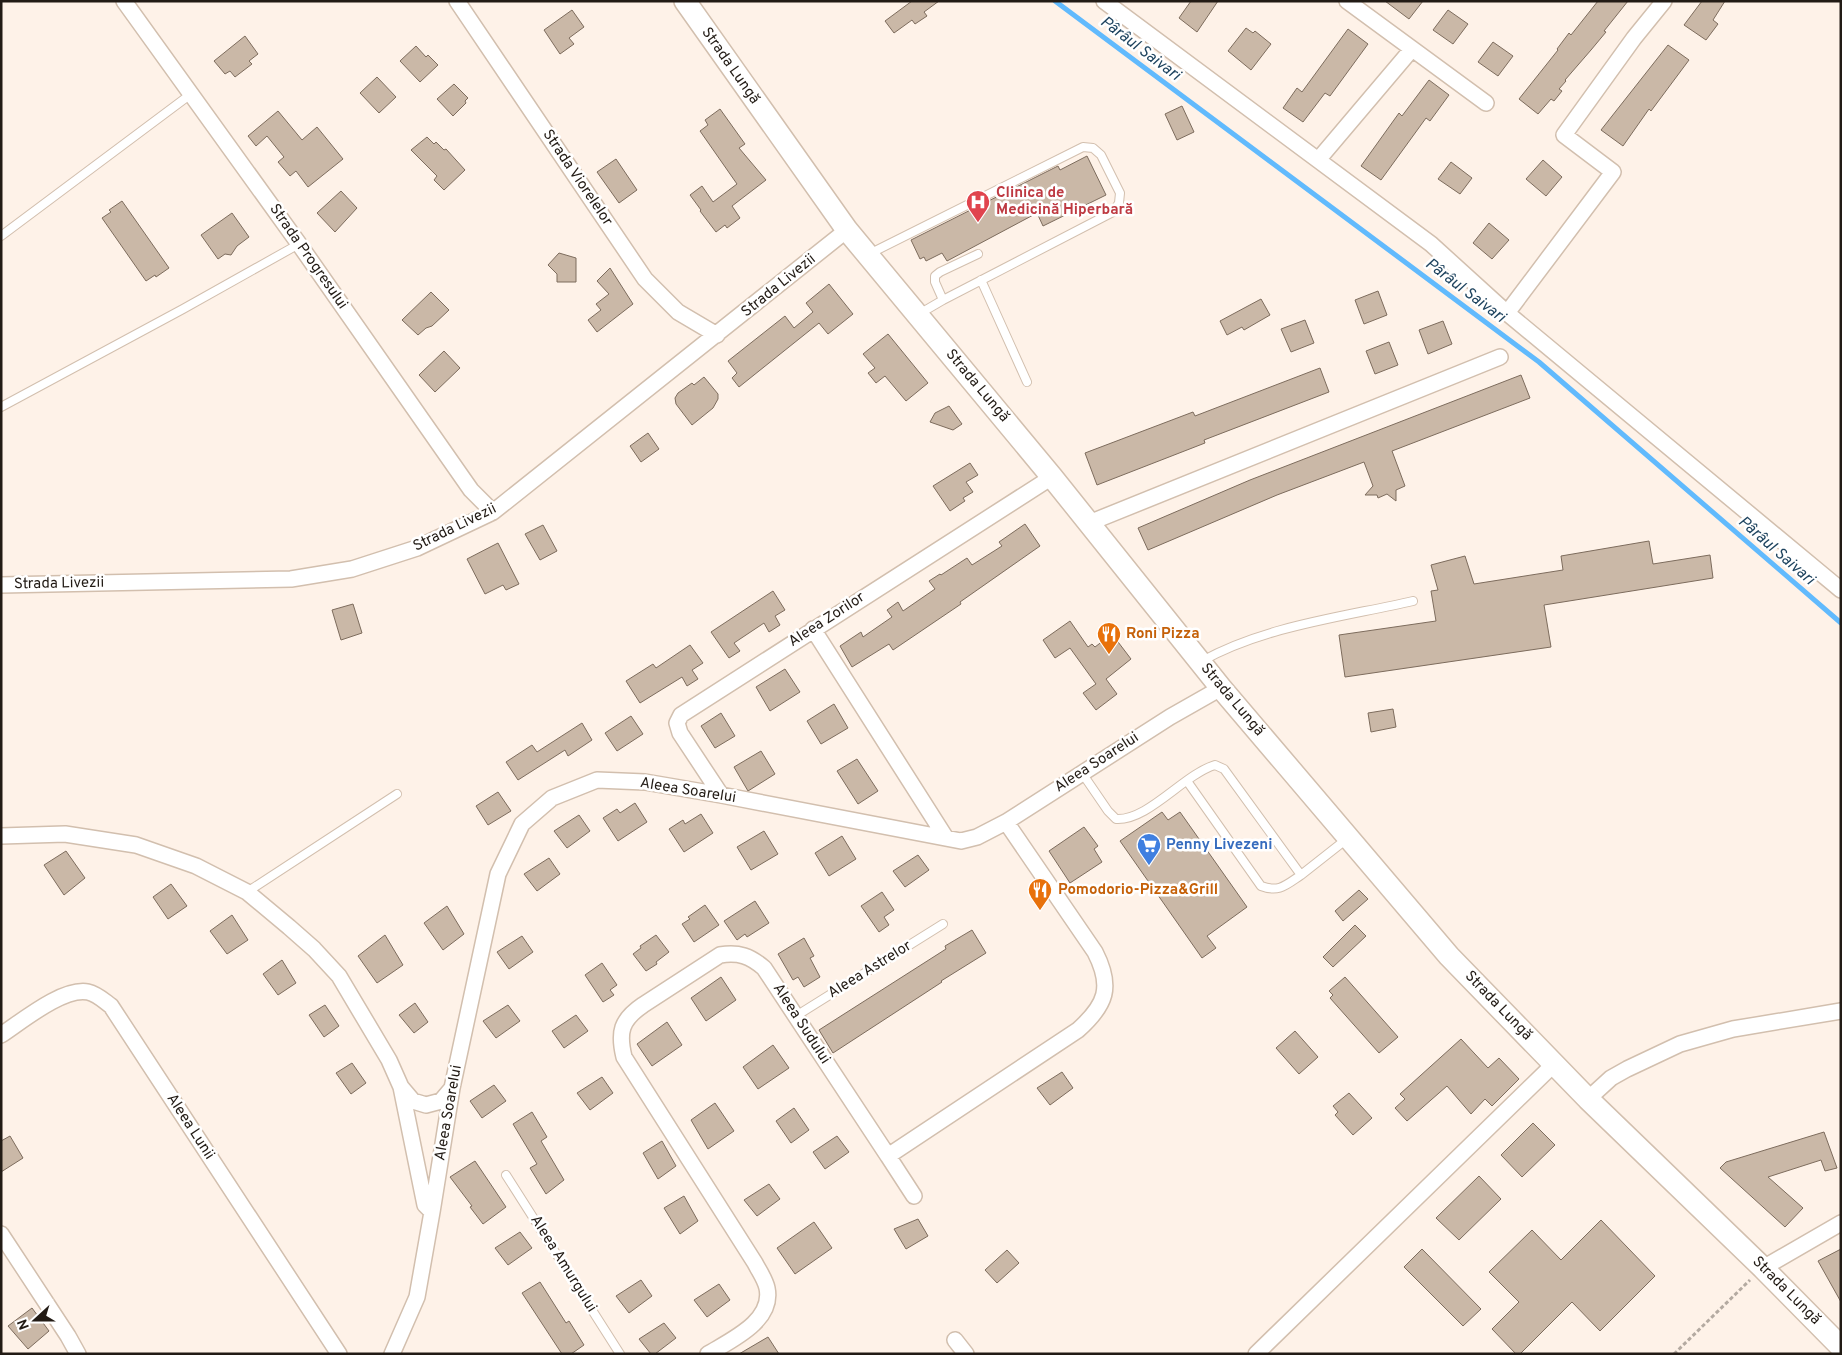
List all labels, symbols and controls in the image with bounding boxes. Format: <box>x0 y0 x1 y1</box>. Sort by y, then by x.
water label: Pârâul Saivari <box>1096 12 1185 86</box>
street label: Strada Lungă <box>697 24 763 108</box>
street label: Strada Viorelelor <box>538 126 616 230</box>
place label: Clinica de Medicină Hiperbară <box>996 184 1133 220</box>
hospital icon: Clinica de Medicină Hiperbară <box>965 189 991 223</box>
street label: Strada Progresului <box>265 201 351 313</box>
street label: Strada Livezii <box>738 250 820 322</box>
water label: Pârâul Saivari <box>1421 254 1510 328</box>
street label: Strada Lungă <box>941 346 1013 426</box>
street label: Strada Livezii <box>410 500 500 556</box>
water label: Pârâul Saivari <box>1734 512 1819 590</box>
street label: Strada Livezii <box>14 574 104 594</box>
street label: Aleea Zorilor <box>785 588 869 652</box>
restaurant icon: Roni Pizza <box>1096 621 1122 655</box>
place label: Roni Pizza <box>1126 625 1200 644</box>
street label: Strada Lungă <box>1196 660 1268 740</box>
street label: Aleea Soarelui <box>1051 729 1143 797</box>
street label: Aleea Soarelui <box>639 774 737 808</box>
supermarket icon: Penny Livezeni <box>1136 832 1162 866</box>
place label: Penny Livezeni <box>1166 836 1272 855</box>
restaurant icon: Pomodorio-Pizza&Grill <box>1027 877 1053 911</box>
place label: Pomodorio-Pizza&Grill <box>1058 881 1218 900</box>
street label: Aleea Astrelor <box>825 937 915 1003</box>
street label: Strada Lungă <box>1460 967 1536 1045</box>
street label: Aleea Sudului <box>768 980 834 1068</box>
street label: Aleea Soarelui <box>431 1064 467 1162</box>
street label: Aleea Lunii <box>162 1090 218 1164</box>
street label: Aleea Amurgului <box>525 1212 601 1316</box>
street label: Strada Lungă <box>1748 1253 1824 1329</box>
north arrow <box>10 1295 60 1345</box>
text: N <box>15 1316 34 1332</box>

